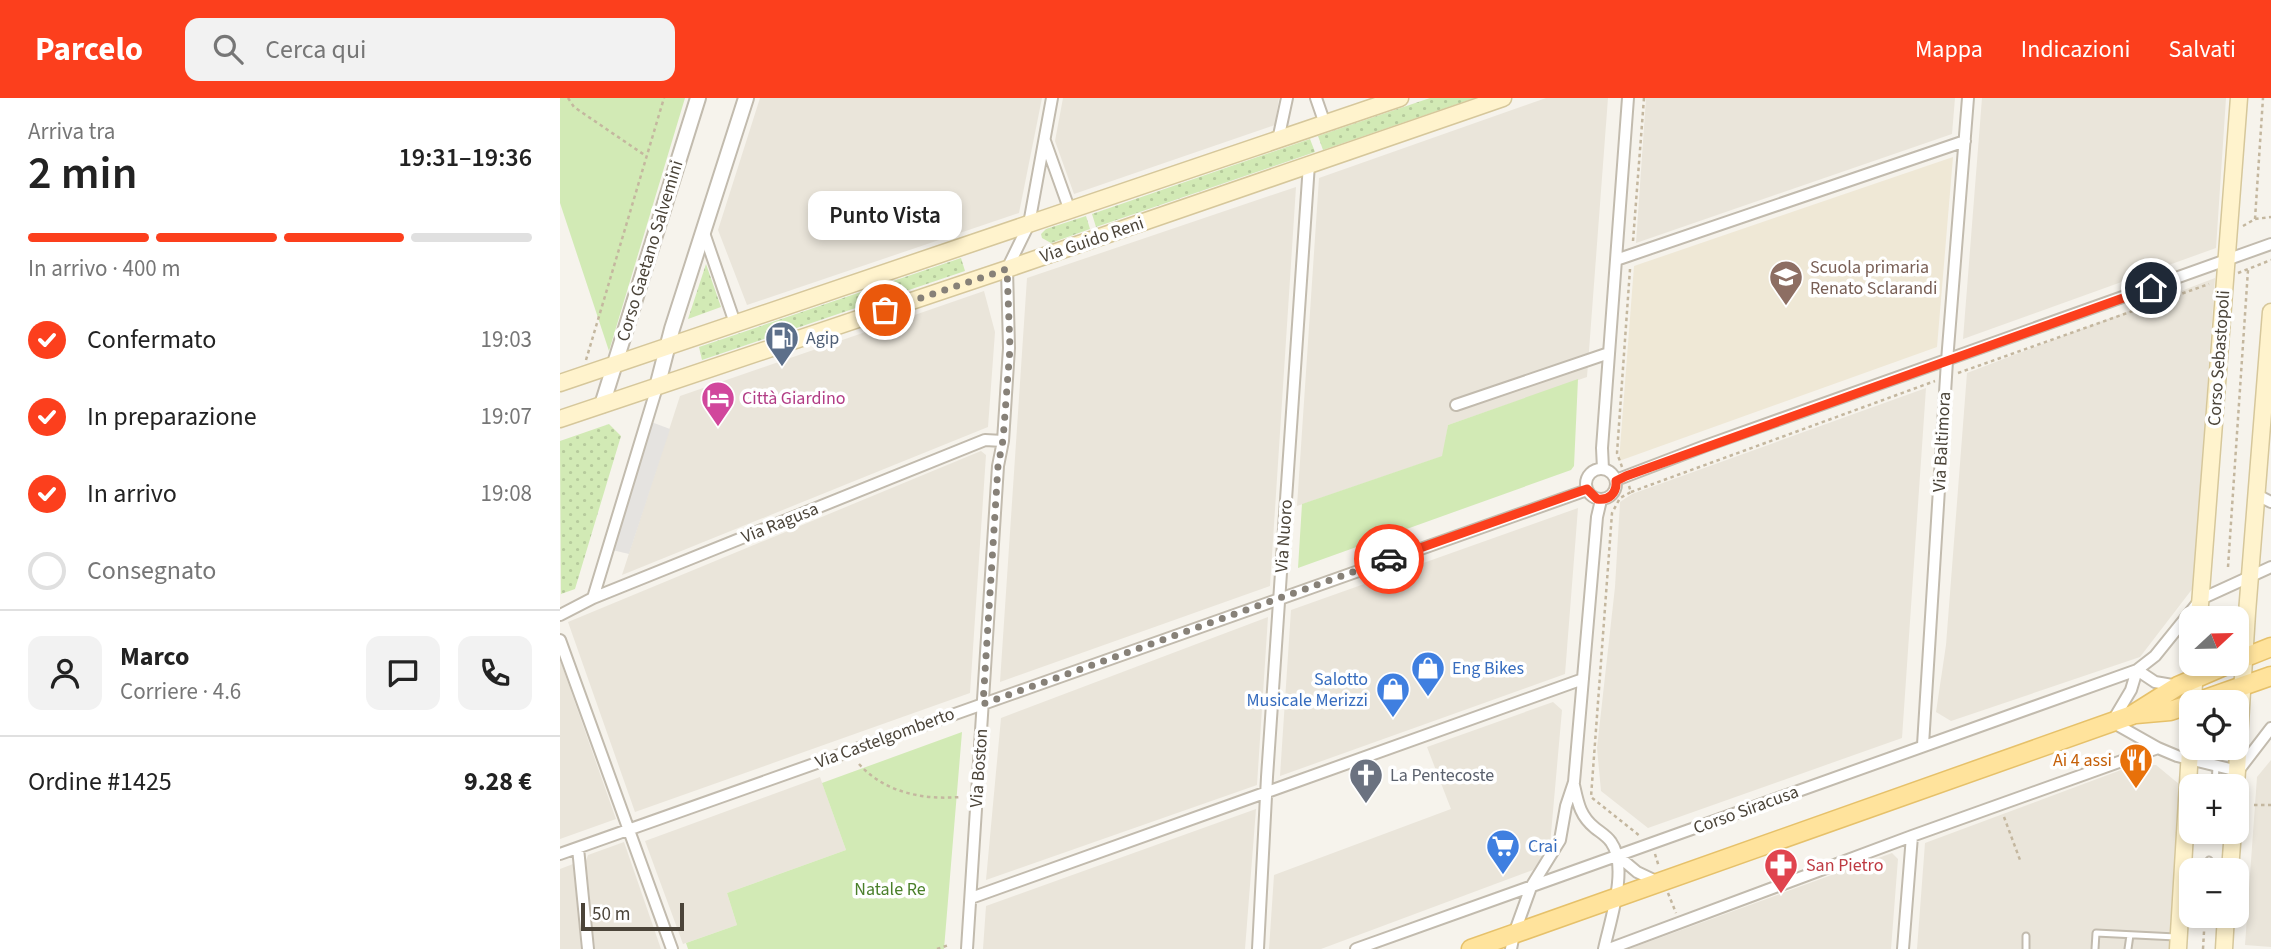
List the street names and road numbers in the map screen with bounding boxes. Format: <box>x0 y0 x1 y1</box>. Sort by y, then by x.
street label: Corso Gaetano Salvemini <box>611 157 689 345</box>
street label: Via Guido Reni <box>1037 211 1147 269</box>
street label: Corso Sebastopoli <box>2202 289 2236 427</box>
street label: Via Baltimora <box>1927 391 1957 493</box>
street label: Via Ragusa <box>738 496 822 550</box>
street label: Via Nuoro <box>1269 499 1299 573</box>
street label: Via Castelgomberto <box>812 701 958 775</box>
street label: Via Boston <box>964 728 994 808</box>
street label: Corso Siracusa <box>1690 779 1802 841</box>

